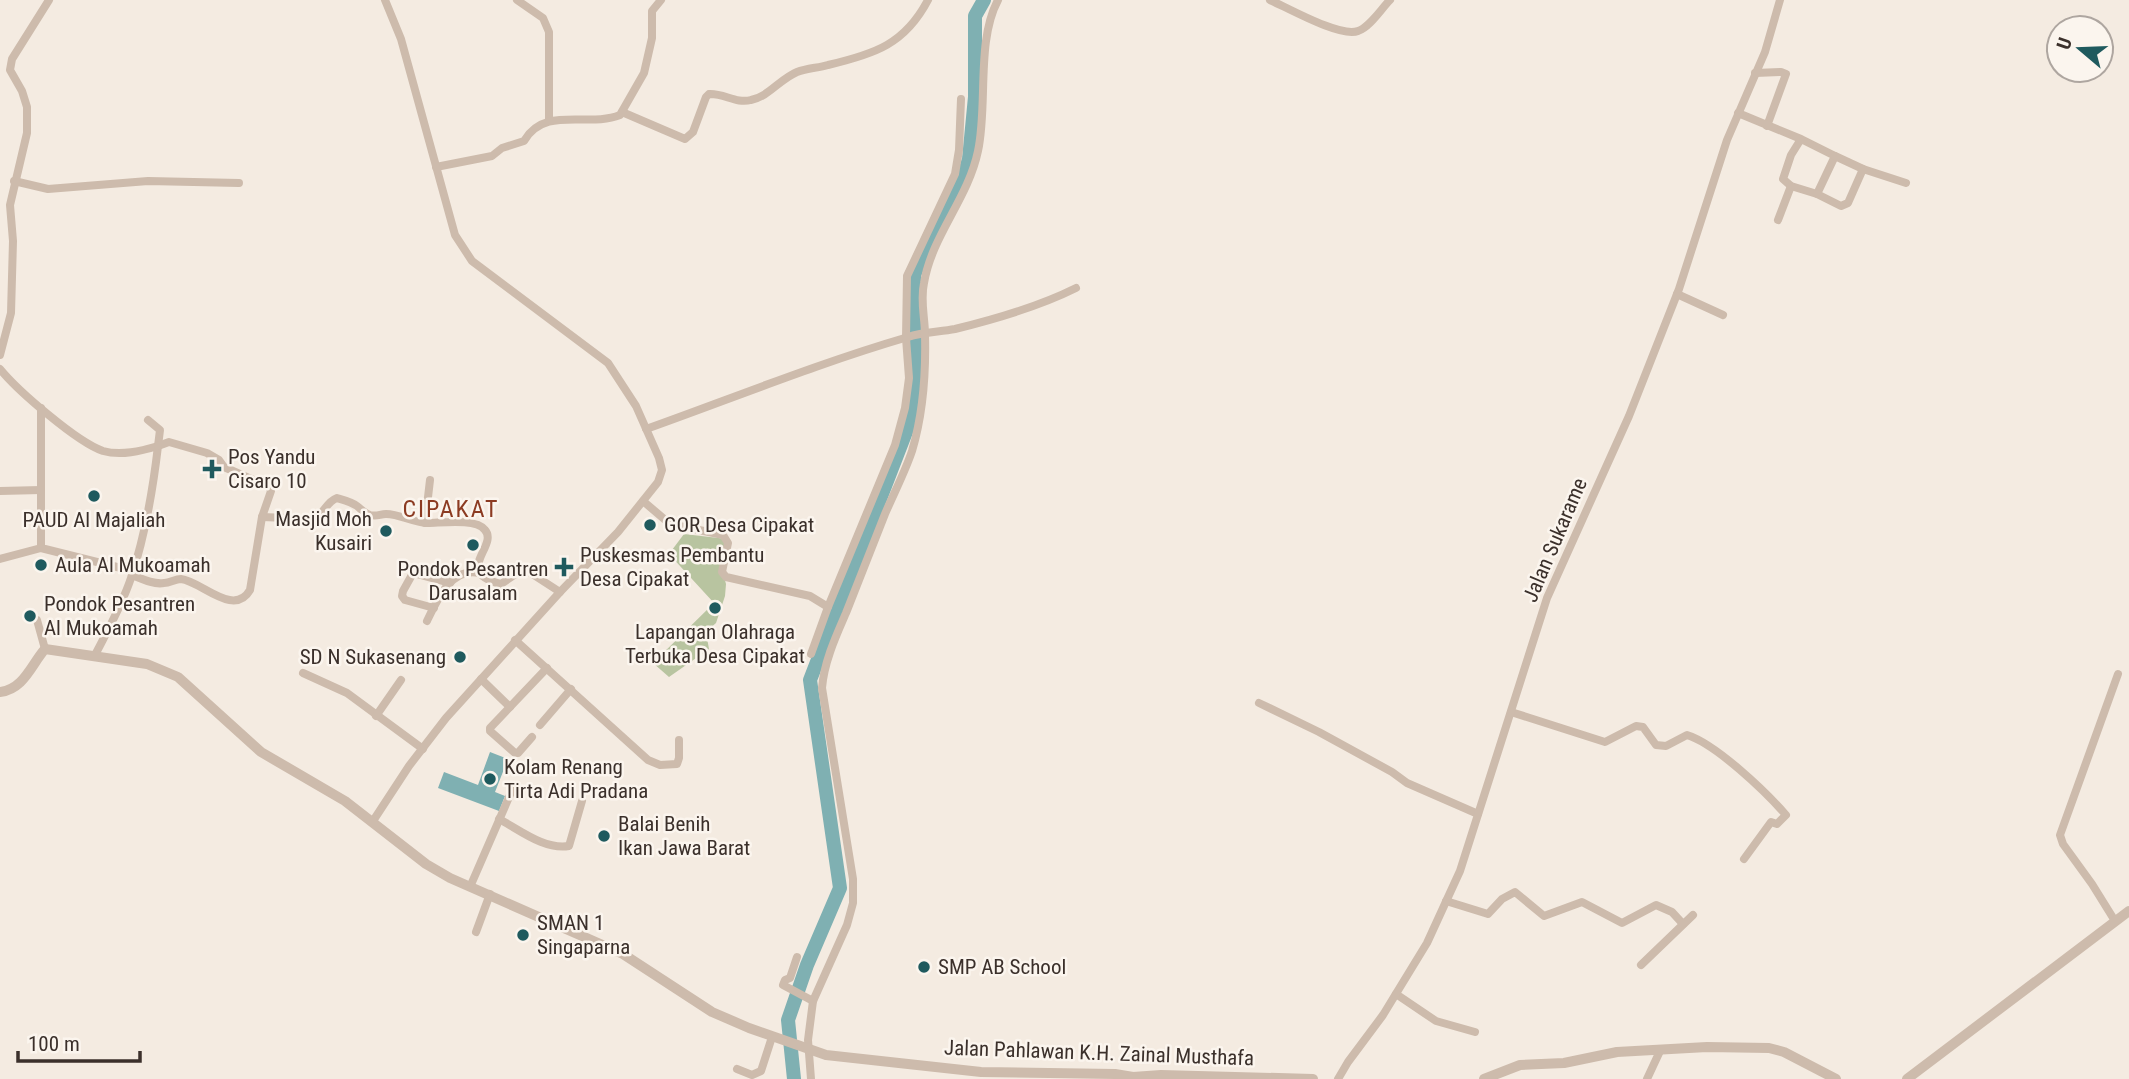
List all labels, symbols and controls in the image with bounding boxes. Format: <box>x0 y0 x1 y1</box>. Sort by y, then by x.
north arrow <box>2045 14 2115 84</box>
text: U <box>2052 35 2077 53</box>
place label: Pos Yandu Cisaro 10 <box>228 445 316 493</box>
marker: Pos Yandu Cisaro 10 <box>202 459 222 479</box>
street label: Jalan Sukarame <box>1518 474 1592 606</box>
marker: PAUD Al Majaliah <box>86 488 102 504</box>
district label: CIPAKAT <box>402 495 500 523</box>
place label: Masjid Moh Kusairi <box>275 507 372 555</box>
place label: PAUD Al Majaliah <box>22 508 166 532</box>
place label: GOR Desa Cipakat <box>664 513 814 537</box>
marker: GOR Desa Cipakat <box>642 517 658 533</box>
marker: Masjid Moh Kusairi <box>378 523 394 539</box>
marker: Pondok Pesantren Darusalam <box>465 537 481 553</box>
place label: Puskesmas Pembantu Desa Cipakat <box>580 543 764 591</box>
place label: Aula Al Mukoamah <box>55 553 211 577</box>
marker: Aula Al Mukoamah <box>33 557 49 573</box>
place label: Pondok Pesantren Darusalam <box>397 557 549 605</box>
marker: Puskesmas Pembantu Desa Cipakat <box>554 557 574 577</box>
place label: Pondok Pesantren Al Mukoamah <box>44 592 195 640</box>
marker: Lapangan Olahraga Terbuka Desa Cipakat <box>707 600 723 616</box>
marker: Pondok Pesantren Al Mukoamah <box>22 608 38 624</box>
place label: Lapangan Olahraga Terbuka Desa Cipakat <box>625 620 805 668</box>
place label: SD N Sukasenang <box>300 645 446 669</box>
marker: SD N Sukasenang <box>452 649 468 665</box>
place label: Kolam Renang Tirta Adi Pradana <box>504 755 648 803</box>
marker: Kolam Renang Tirta Adi Pradana <box>482 771 498 787</box>
place label: Balai Benih Ikan Jawa Barat <box>618 812 750 860</box>
marker: Balai Benih Ikan Jawa Barat <box>596 828 612 844</box>
place label: SMAN 1 Singaparna <box>537 911 630 959</box>
marker: SMAN 1 Singaparna <box>515 927 531 943</box>
place label: SMP AB School <box>938 955 1066 979</box>
marker: SMP AB School <box>916 959 932 975</box>
scale bar <box>18 1020 140 1064</box>
text: 100 m <box>28 1032 80 1056</box>
street label: Jalan Pahlawan K.H. Zainal Musthafa <box>944 1036 1254 1070</box>

